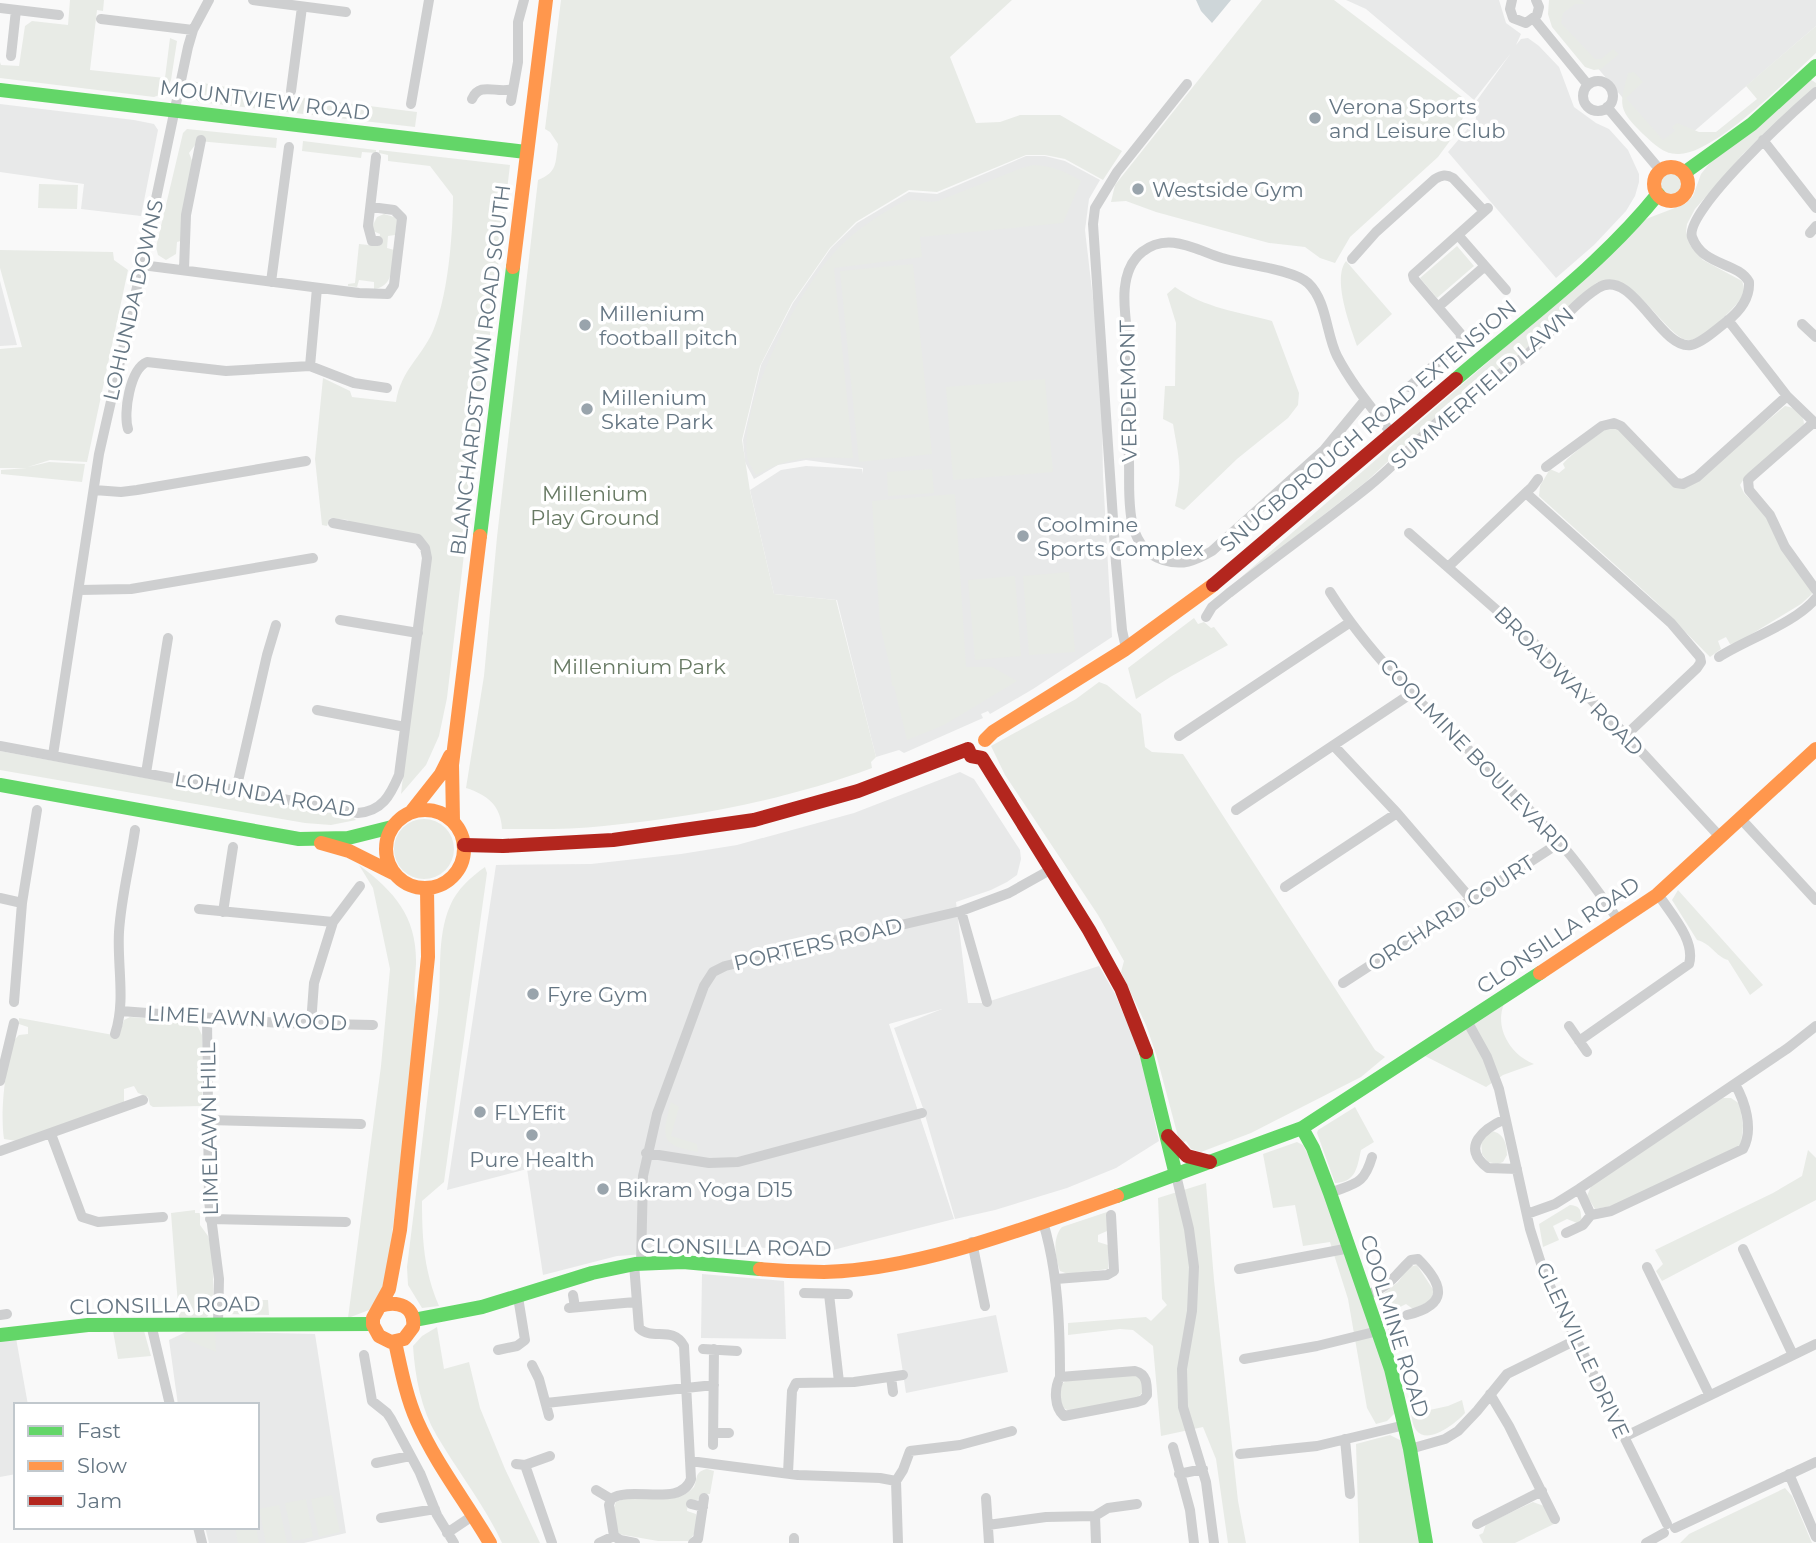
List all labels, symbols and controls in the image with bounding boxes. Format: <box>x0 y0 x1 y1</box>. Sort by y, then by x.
street label: MOUNTVIEW ROAD <box>158 75 372 125</box>
place label: Verona Sports and Leisure Club <box>1329 94 1505 143</box>
marker: Verona Sports and Leisure Club <box>1307 110 1323 126</box>
place label: Westside Gym <box>1152 177 1304 202</box>
marker: Westside Gym <box>1130 181 1146 197</box>
street label: BLANCHARDSTOWN ROAD SOUTH <box>445 183 515 557</box>
street label: LOHUNDA DOWNS <box>98 197 168 403</box>
street label: SNUGBOROUGH ROAD EXTENSION <box>1215 295 1521 557</box>
place label: Millenium football pitch <box>599 301 738 350</box>
street label: SUMMERFIELD LAWN <box>1385 302 1579 474</box>
marker: Millenium football pitch <box>577 317 593 333</box>
street label: VERDEMONT <box>1114 320 1142 462</box>
place label: Millenium Skate Park <box>601 385 713 434</box>
marker: Millenium Skate Park <box>579 401 595 417</box>
park label: Millenium Play Ground <box>530 481 660 530</box>
place label: Coolmine Sports Complex <box>1037 512 1204 561</box>
marker: Coolmine Sports Complex <box>1015 528 1031 544</box>
street label: BROADWAY ROAD <box>1489 601 1649 761</box>
street label: COOLMINE BOULEVARD <box>1375 653 1575 859</box>
park label: Millennium Park <box>552 654 726 679</box>
street label: LOHUNDA ROAD <box>173 766 357 822</box>
street label: ORCHARD COURT <box>1363 850 1539 976</box>
street label: CLONSILLA ROAD <box>1472 871 1644 999</box>
street label: PORTERS ROAD <box>731 912 905 976</box>
place label: Fyre Gym <box>547 982 648 1007</box>
marker: Fyre Gym <box>525 986 541 1002</box>
street label: LIMELAWN WOOD <box>146 1000 348 1036</box>
street label: LIMELAWN HILL <box>195 1042 223 1216</box>
place label: FLYEfit <box>494 1100 566 1125</box>
marker: FLYEfit <box>472 1104 488 1120</box>
marker: Pure Health <box>524 1127 540 1143</box>
place label: Pure Health <box>469 1147 595 1172</box>
place label: Bikram Yoga D15 <box>617 1177 793 1202</box>
marker: Bikram Yoga D15 <box>595 1181 611 1197</box>
street label: COOLMINE ROAD <box>1355 1232 1435 1420</box>
street label: CLONSILLA ROAD <box>640 1233 832 1261</box>
street label: GLENVILLE DRIVE <box>1531 1258 1635 1442</box>
street label: CLONSILLA ROAD <box>69 1291 261 1319</box>
legend <box>14 1403 259 1529</box>
text: Fast <box>77 1418 121 1443</box>
text: Slow <box>77 1453 127 1478</box>
text: Jam <box>76 1488 122 1513</box>

